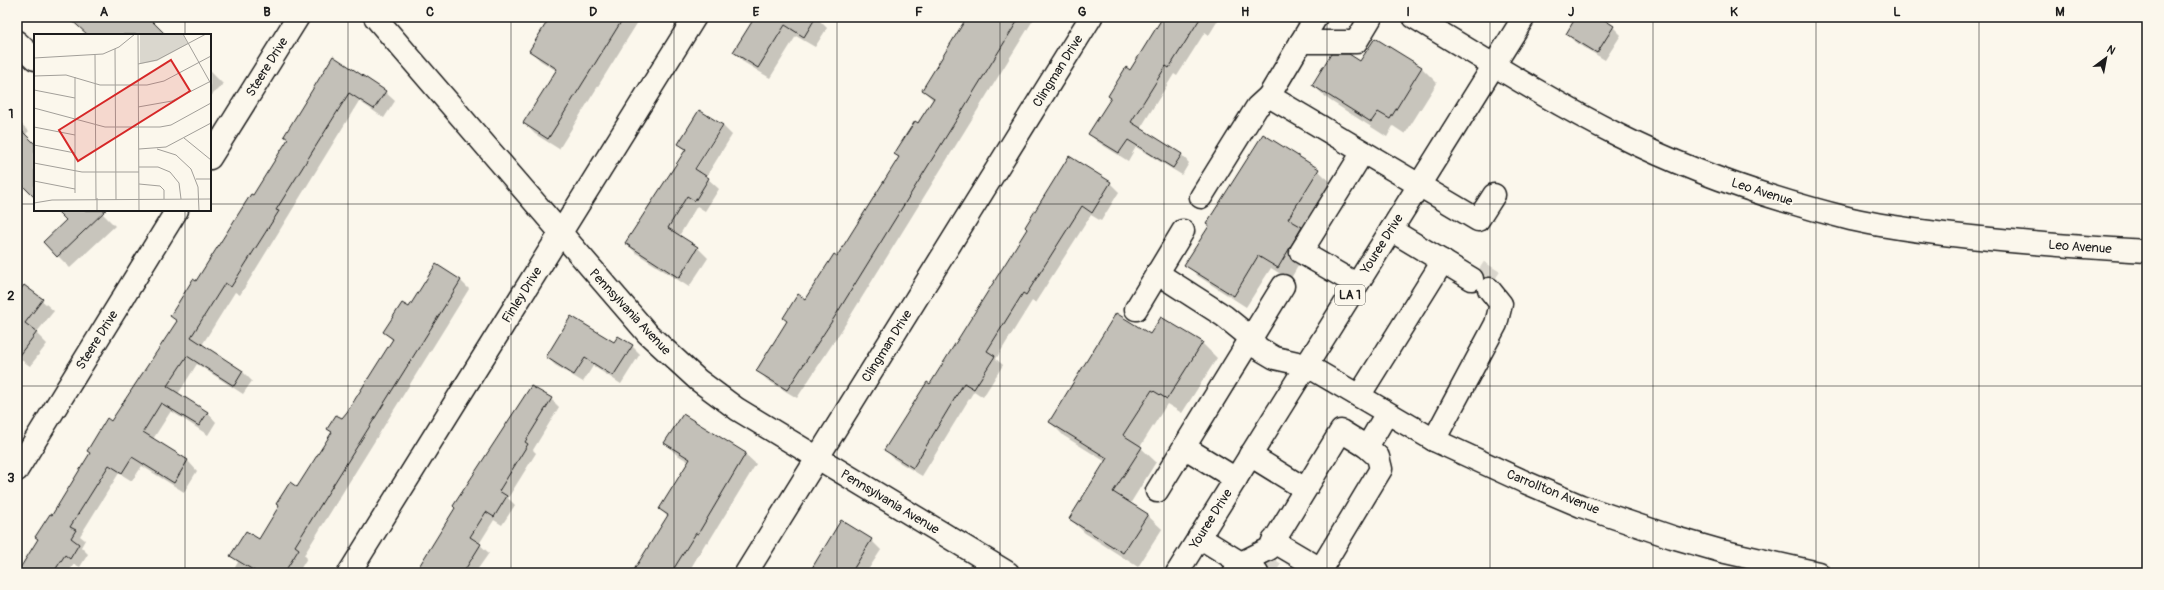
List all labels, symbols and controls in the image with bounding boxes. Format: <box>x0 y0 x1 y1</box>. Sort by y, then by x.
text: A <box>100 4 109 20</box>
text: B <box>263 4 271 20</box>
text: C <box>426 4 434 20</box>
text: D <box>589 4 597 20</box>
text: E <box>753 4 760 20</box>
text: F <box>915 4 923 20</box>
text: G <box>1078 4 1087 20</box>
text: H <box>1241 4 1249 20</box>
text: I <box>1406 4 1410 20</box>
text: J <box>1568 4 1574 20</box>
text: K <box>1730 4 1738 20</box>
text: L <box>1893 4 1901 20</box>
text: M <box>2055 4 2065 20</box>
street label: Clingman Drive <box>1029 31 1087 110</box>
inset map <box>34 34 211 211</box>
street label: Steere Drive <box>242 34 292 100</box>
north arrow <box>2086 38 2126 78</box>
text: N <box>2104 42 2118 58</box>
text: 1 <box>8 106 14 122</box>
street label: Leo Avenue <box>1729 175 1795 210</box>
street label: Youree Drive <box>1357 211 1407 278</box>
street label: Leo Avenue <box>2048 237 2113 257</box>
street label: Finley Drive <box>499 264 546 326</box>
street label: Pennsylvania Avenue <box>586 265 675 359</box>
road number: LA 1 <box>1335 285 1365 305</box>
text: 2 <box>7 288 15 304</box>
street label: Clingman Drive <box>858 306 916 385</box>
street label: Steere Drive <box>72 307 122 373</box>
street label: Pennsylvania Avenue <box>838 466 943 538</box>
street label: Carrollton Avenue <box>1504 466 1602 518</box>
text: 3 <box>7 470 15 486</box>
street label: Youree Drive <box>1186 486 1236 553</box>

